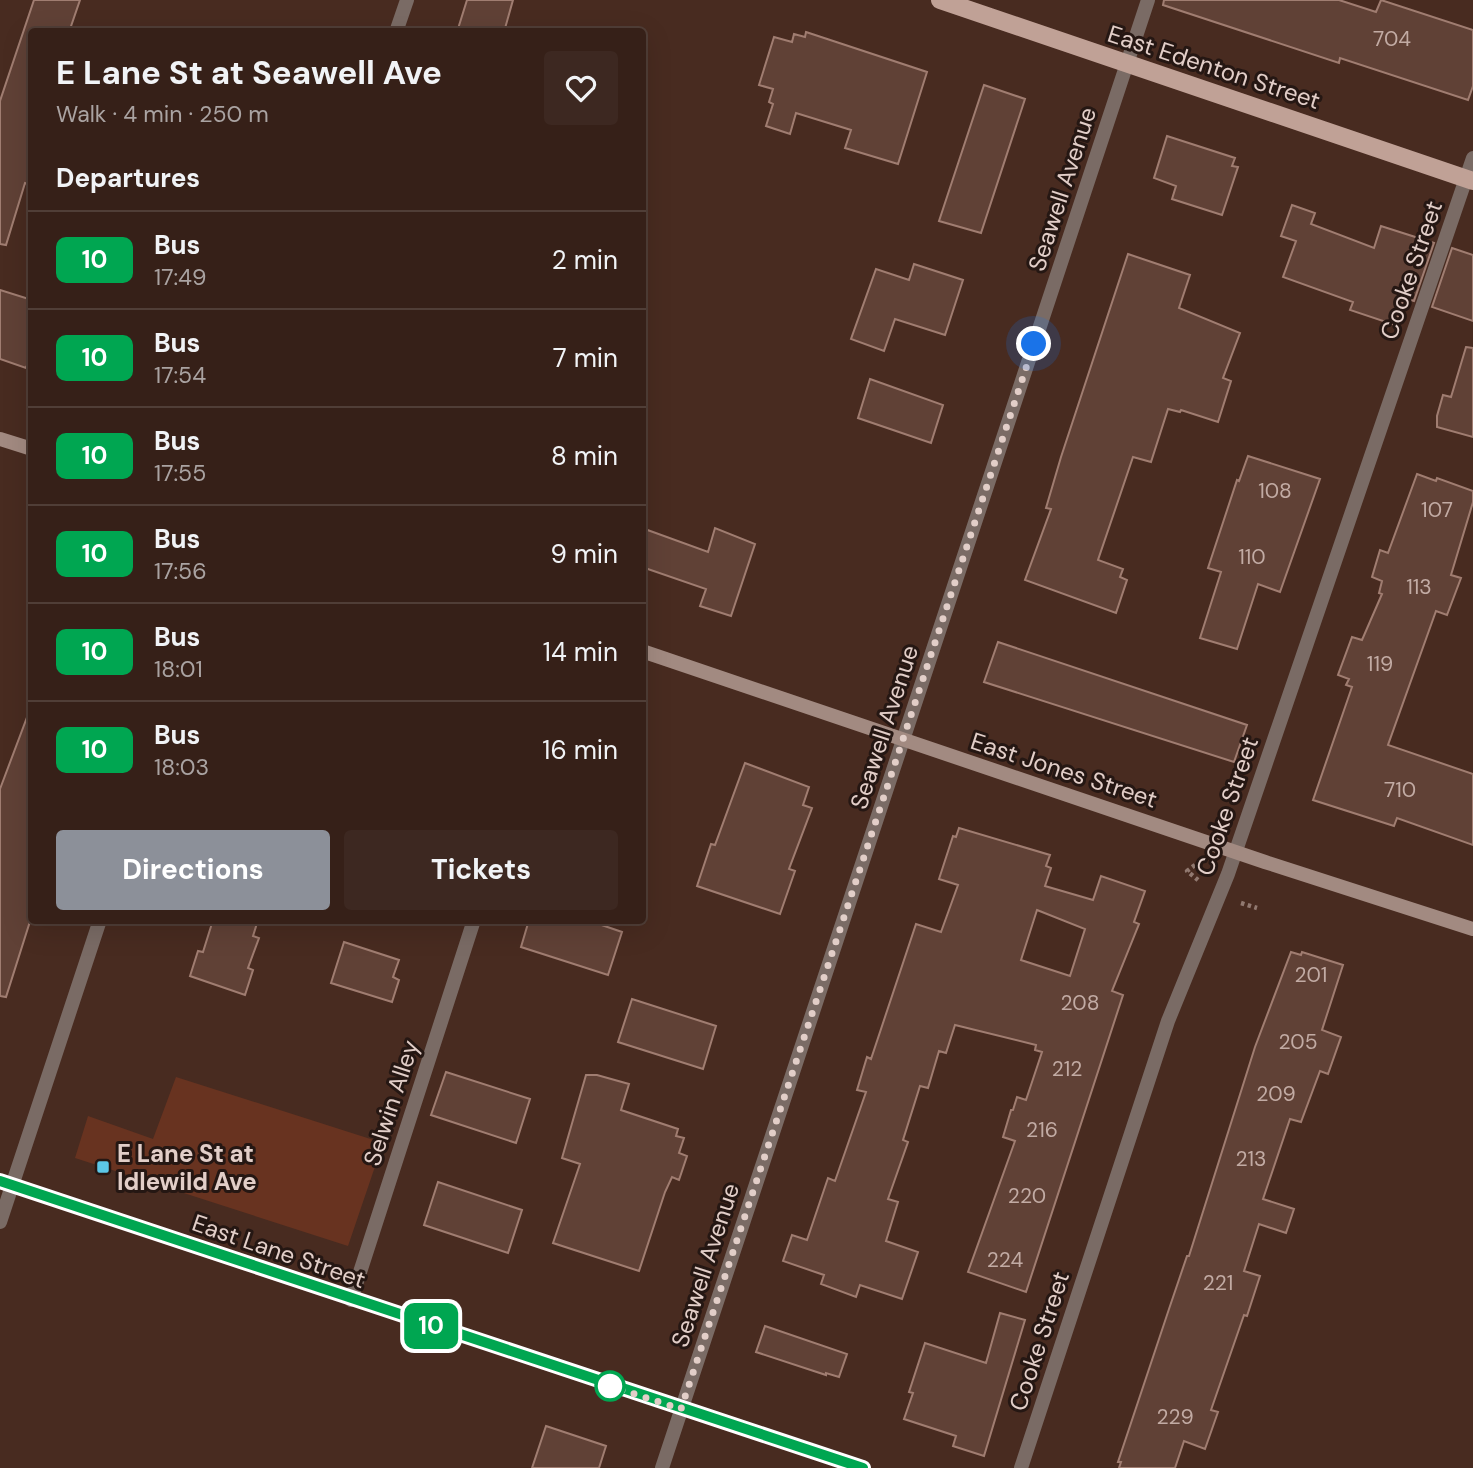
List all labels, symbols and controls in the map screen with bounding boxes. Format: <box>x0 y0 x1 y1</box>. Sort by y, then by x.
street label: East Edenton Street <box>1104 18 1324 116</box>
house number: 704 <box>1373 25 1411 53</box>
text: E Lane St at Seawell Ave <box>56 51 442 94</box>
button: heart <box>544 51 618 125</box>
text: Walk · 4 min · 250 m <box>56 99 269 129</box>
street label: Seawell Avenue <box>1021 103 1103 275</box>
text: Departures <box>56 161 200 195</box>
street label: Cooke Street <box>1373 196 1449 344</box>
text: Bus <box>154 228 200 262</box>
text: 2 min <box>552 243 618 277</box>
text: 10 <box>82 244 107 275</box>
text: 17:49 <box>154 262 207 292</box>
text: Bus <box>154 326 200 360</box>
your location <box>1016 326 1051 361</box>
text: 7 min <box>553 341 618 375</box>
text: 10 <box>82 342 107 373</box>
text: 17:54 <box>154 360 206 390</box>
text: Bus <box>154 424 200 458</box>
text: 8 min <box>551 439 618 473</box>
text: 10 <box>82 440 107 471</box>
text: 17:55 <box>154 458 206 488</box>
house number: 108 <box>1258 477 1292 505</box>
house number: 107 <box>1421 496 1453 524</box>
text: Bus <box>154 522 200 556</box>
text: 9 min <box>550 537 618 571</box>
text: 10 <box>82 538 107 569</box>
house number: 110 <box>1238 543 1266 571</box>
text: 17:56 <box>154 556 207 586</box>
house number: 113 <box>1406 573 1432 601</box>
text: Bus <box>154 620 200 654</box>
text: 14 min <box>543 635 618 669</box>
text: 10 <box>82 636 107 667</box>
street label: Seawell Avenue <box>843 641 925 813</box>
house number: 119 <box>1367 650 1393 678</box>
text: 18:01 <box>154 654 203 684</box>
text: Bus <box>154 718 200 752</box>
street label: East Jones Street <box>967 725 1161 815</box>
street label: Cooke Street <box>1189 732 1265 880</box>
text: 16 min <box>542 733 618 767</box>
text: 10 <box>82 734 107 765</box>
text: 18:03 <box>154 752 209 782</box>
house number: 710 <box>1384 776 1416 804</box>
button: Directions <box>56 830 330 910</box>
button: Tickets <box>344 830 618 910</box>
house number: 201 <box>1295 961 1327 989</box>
house number: 208 <box>1060 989 1100 1017</box>
house number: 205 <box>1278 1028 1318 1056</box>
street label: Selwin Alley <box>356 1036 426 1170</box>
house number: 212 <box>1052 1055 1082 1083</box>
house number: 209 <box>1256 1080 1296 1108</box>
house number: 216 <box>1026 1116 1058 1144</box>
place label: E Lane St at Idlewild Ave <box>117 1138 257 1197</box>
house number: 213 <box>1235 1145 1267 1173</box>
marker: E Lane St at Idlewild Ave <box>95 1159 111 1175</box>
street label: Seawell Avenue <box>664 1179 746 1351</box>
house number: 220 <box>1008 1182 1046 1210</box>
street label: East Lane Street <box>188 1207 370 1295</box>
house number: 224 <box>987 1246 1024 1274</box>
street label: Cooke Street <box>1002 1267 1076 1415</box>
house number: 221 <box>1203 1269 1233 1297</box>
line badge: 10 <box>400 1303 462 1349</box>
text: 10 <box>418 1310 444 1341</box>
unlabelled marker <box>595 1371 625 1401</box>
house number: 229 <box>1156 1403 1194 1431</box>

